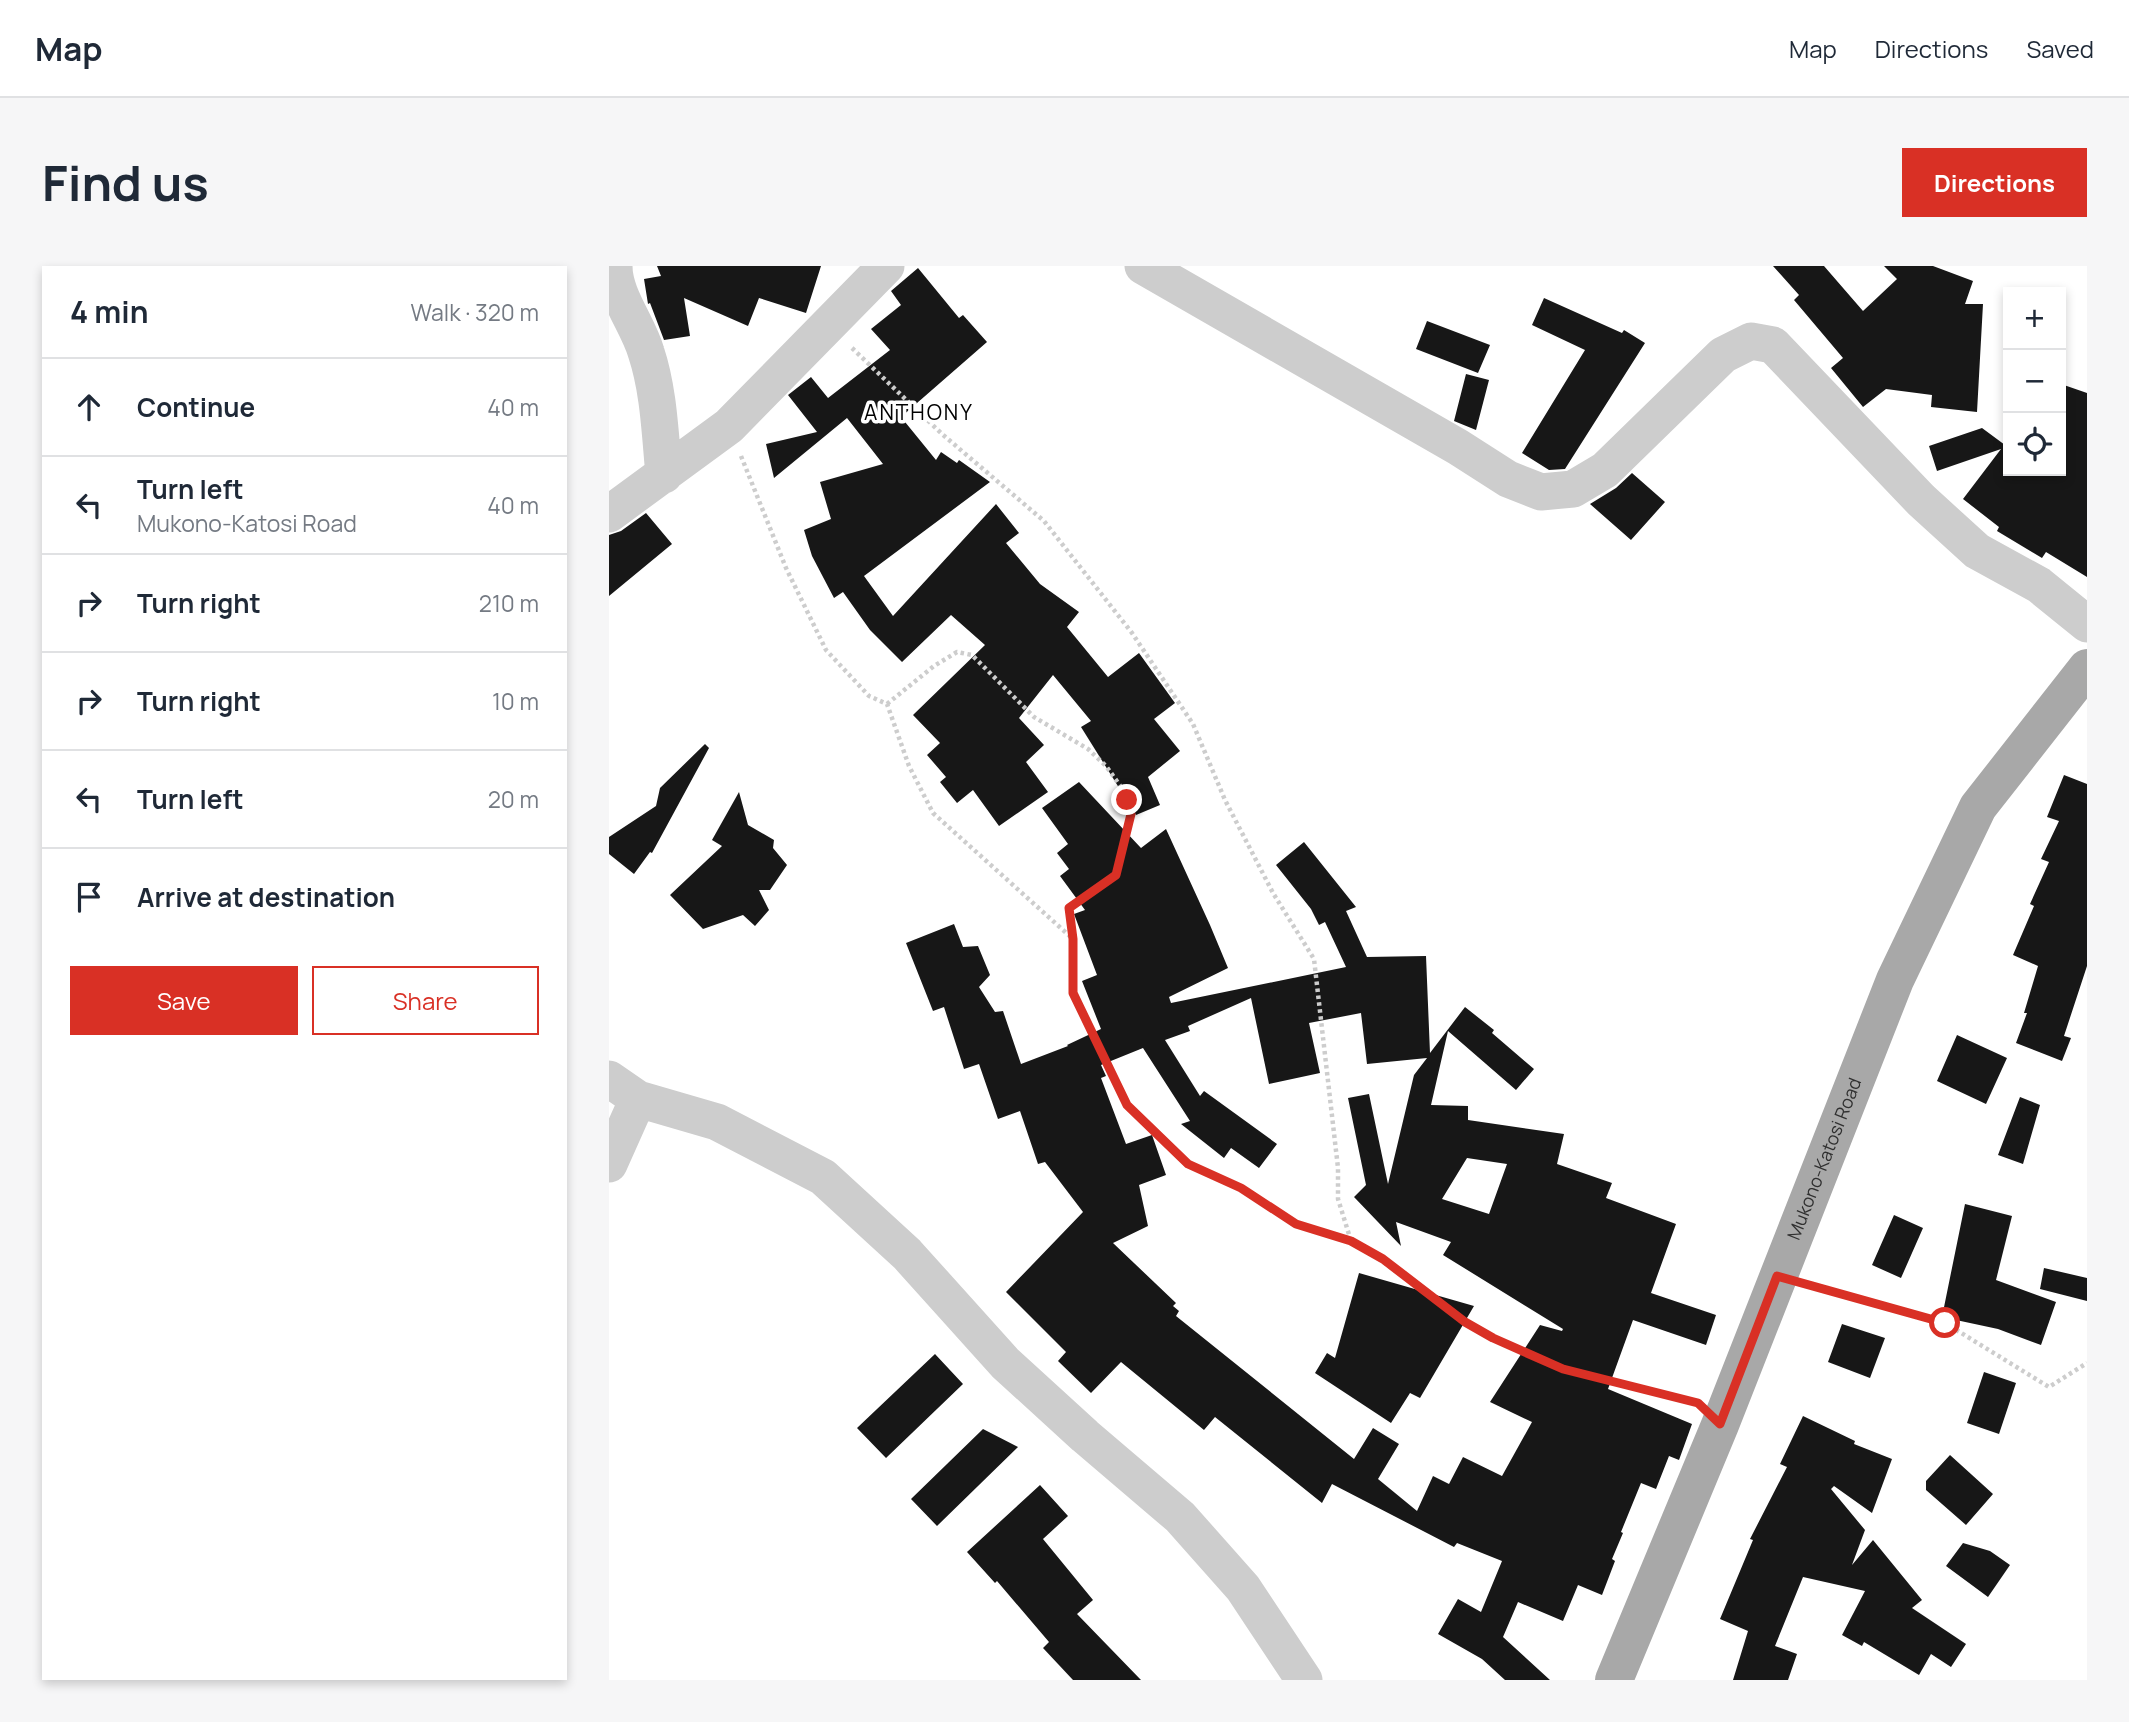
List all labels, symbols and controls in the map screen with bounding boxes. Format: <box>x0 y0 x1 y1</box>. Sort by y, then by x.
text: Map <box>35 26 103 71</box>
text: Map <box>1789 32 1837 65</box>
text: Directions <box>1875 32 1988 65</box>
text: Saved <box>2026 32 2094 65</box>
button: Directions <box>1902 148 2087 217</box>
text: Find us <box>42 149 209 216</box>
map controls <box>2003 287 2066 476</box>
button: + <box>2003 287 2066 350</box>
text: 4 min <box>70 291 148 332</box>
text: Walk · 320 m <box>411 296 539 328</box>
button: − <box>2003 350 2066 413</box>
icon: ahead <box>70 388 108 426</box>
text: Continue <box>137 389 255 425</box>
text: 40 m <box>487 391 539 423</box>
district label: ANTHONY <box>864 398 974 426</box>
button: locate <box>2003 413 2066 476</box>
text: Turn left <box>137 471 244 507</box>
icon: left <box>70 486 108 524</box>
text: 40 m <box>487 489 539 521</box>
text: Mukono-Katosi Road <box>137 507 357 539</box>
icon: right <box>70 584 108 622</box>
text: Turn right <box>137 585 261 621</box>
text: 210 m <box>479 587 539 619</box>
icon: right <box>70 682 108 720</box>
text: Turn right <box>137 683 261 719</box>
text: 10 m <box>492 685 539 717</box>
icon: left <box>70 780 108 818</box>
text: Turn left <box>137 781 244 817</box>
text: 20 m <box>488 783 539 815</box>
route end <box>1111 784 1142 815</box>
icon: arrive <box>70 878 108 916</box>
text: Arrive at destination <box>137 879 395 915</box>
button: Save <box>70 966 298 1035</box>
button: Share <box>312 966 539 1035</box>
street label: Mukono-Katosi Road <box>1781 1074 1866 1243</box>
route start <box>1929 1307 1960 1338</box>

